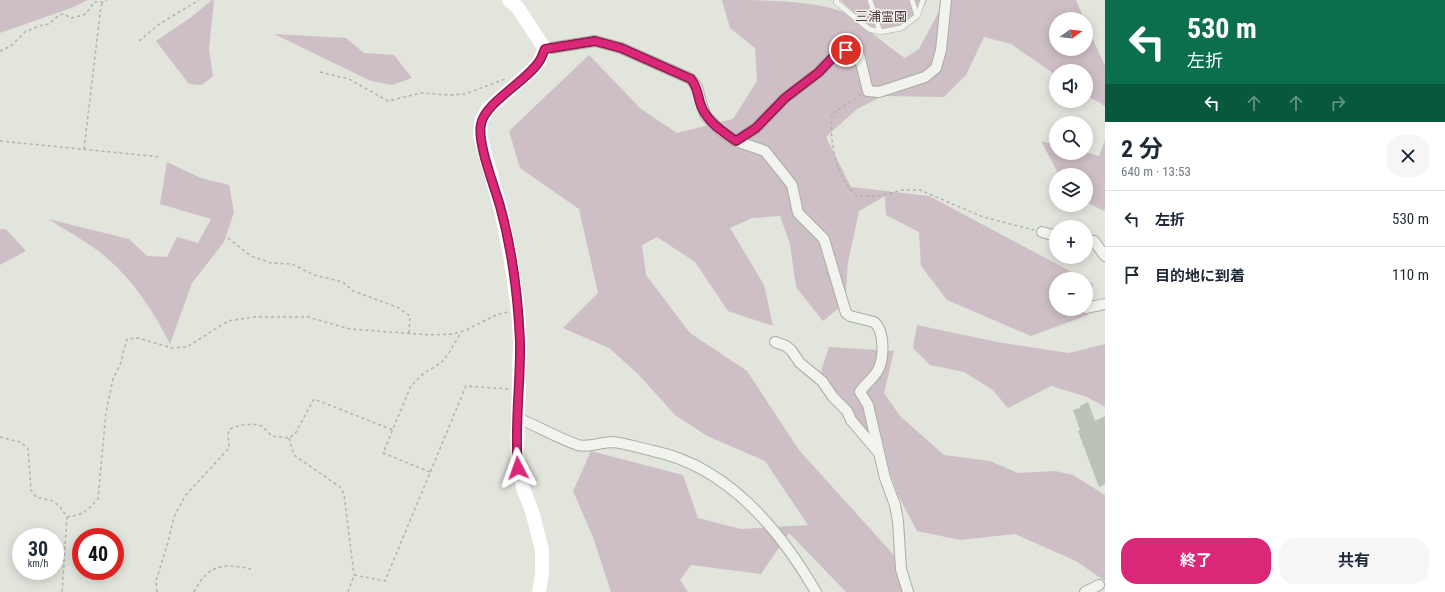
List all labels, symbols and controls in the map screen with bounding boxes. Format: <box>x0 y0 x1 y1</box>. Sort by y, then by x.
park label: 三浦霊園 <box>855 9 907 24</box>
north arrow <box>1049 12 1093 56</box>
map controls <box>1049 12 1093 316</box>
text: 530 m <box>1187 12 1257 45</box>
icon: left <box>1121 16 1173 68</box>
pin <box>829 33 863 67</box>
icon: arrive <box>835 39 857 61</box>
text: 左折 <box>1187 50 1223 71</box>
button: sound <box>1049 64 1093 108</box>
icon: left <box>1201 92 1223 114</box>
icon: ahead <box>1243 92 1265 114</box>
icon: ahead <box>1285 92 1307 114</box>
icon: right <box>1327 92 1349 114</box>
button: search <box>1049 116 1093 160</box>
text: 2 分 <box>1121 135 1163 163</box>
button: close <box>1387 135 1429 177</box>
text: 640 m · 13:53 <box>1121 164 1191 179</box>
button: layers <box>1049 168 1093 212</box>
icon: left <box>1121 208 1143 230</box>
text: 530 m <box>1392 210 1429 228</box>
text: 左折 <box>1155 211 1185 229</box>
button: + <box>1049 220 1093 264</box>
icon: arrive <box>1121 264 1143 286</box>
text: 110 m <box>1392 266 1429 284</box>
text: 目的地に到着 <box>1155 267 1245 285</box>
button: − <box>1049 272 1093 316</box>
position arrow <box>497 447 539 489</box>
speed limit sign: 40 <box>72 528 124 580</box>
text: 30 <box>28 537 48 561</box>
button: 終了 <box>1121 538 1271 584</box>
button: 共有 <box>1279 538 1429 584</box>
text: km/h <box>28 558 48 569</box>

